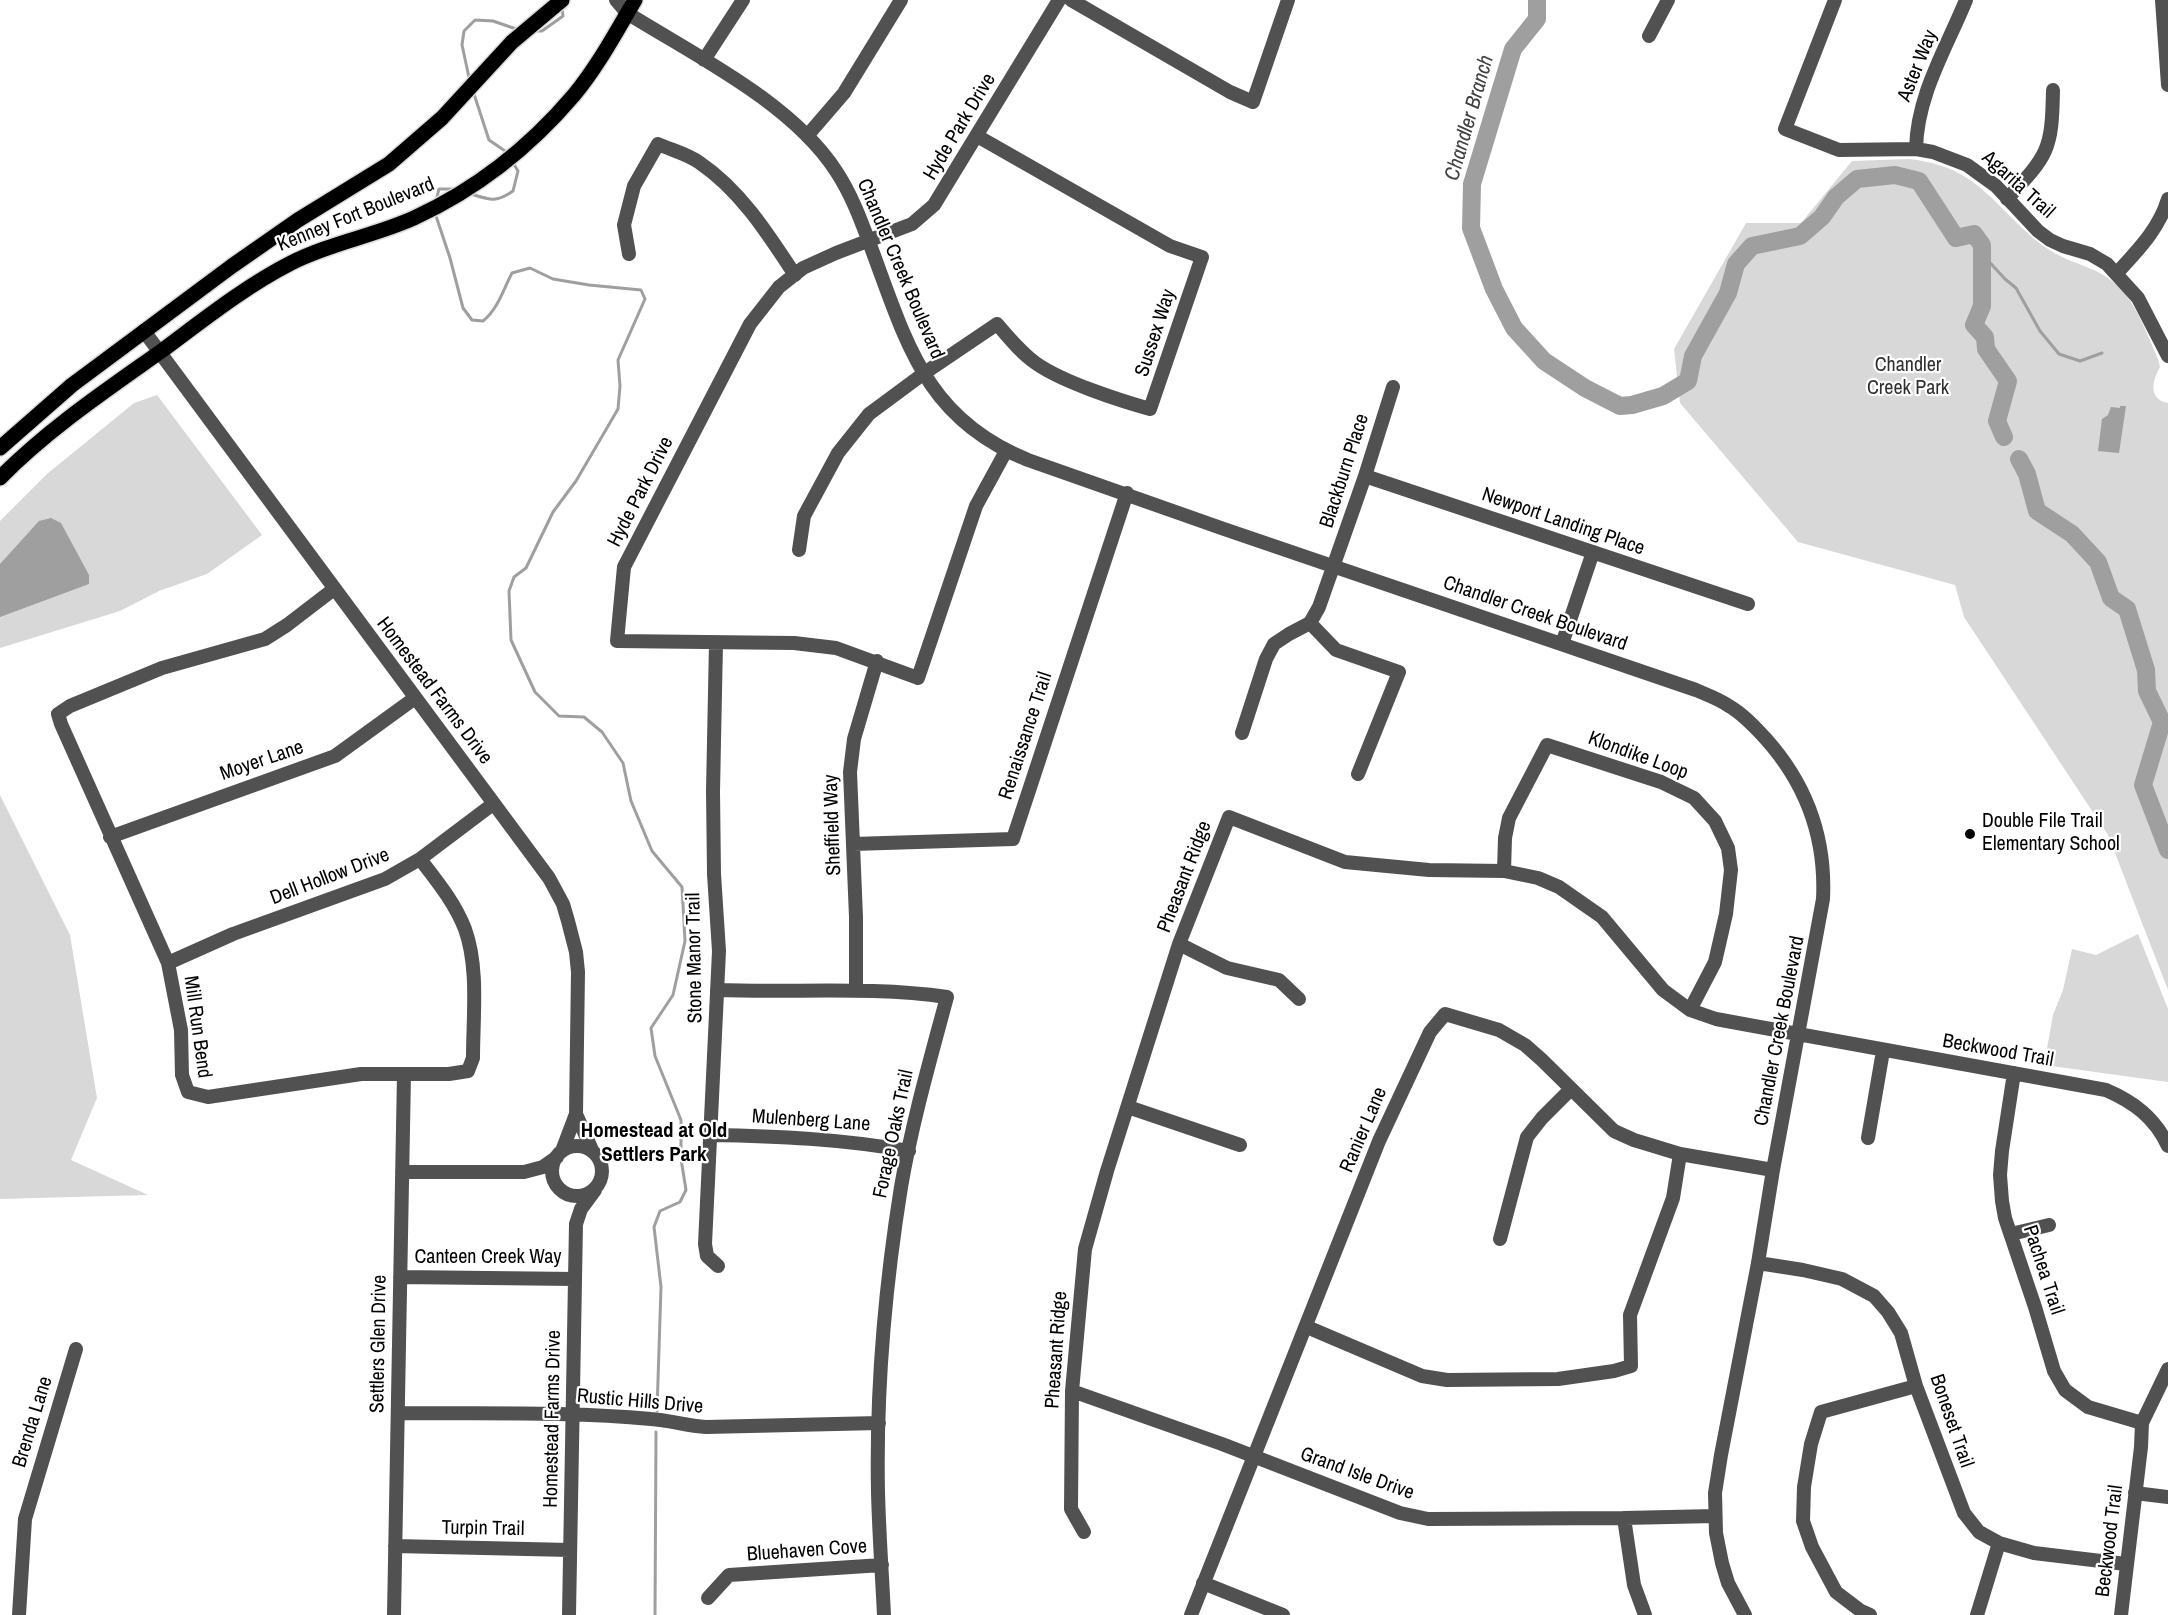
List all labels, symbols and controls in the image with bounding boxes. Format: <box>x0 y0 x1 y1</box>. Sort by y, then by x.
street label: Aster Way <box>1893 27 1943 105</box>
water label: Chandler Branch <box>1440 52 1500 184</box>
street label: Hyde Park Drive <box>919 69 1001 185</box>
street label: Agarita Trail <box>1977 146 2059 224</box>
street label: Kenney Fort Boulevard <box>274 173 438 257</box>
street label: Chandler Creek Boulevard <box>851 175 949 363</box>
street label: Sussex Way <box>1131 286 1181 380</box>
park label: Chandler Creek Park <box>1867 354 1949 401</box>
street label: Blackburn Place <box>1315 411 1375 531</box>
street label: Hyde Park Drive <box>603 433 679 551</box>
street label: Newport Landing Place <box>1478 483 1648 561</box>
street label: Chandler Creek Boulevard <box>1440 571 1630 657</box>
street label: Homestead Farms Drive <box>371 613 497 769</box>
street label: Renaissance Trail <box>994 669 1058 803</box>
street label: Klondike Loop <box>1585 727 1691 785</box>
street label: Moyer Lane <box>217 736 307 786</box>
street label: Sheffield Way <box>819 774 847 876</box>
place label: Double File Trail Elementary School <box>1982 810 2120 857</box>
street label: Pheasant Ridge <box>1153 818 1217 936</box>
marker: Double File Trail Elementary School <box>1963 827 1977 841</box>
street label: Dell Hollow Drive <box>267 843 393 911</box>
street label: Stone Manor Trail <box>682 892 708 1024</box>
street label: Chandler Creek Boulevard <box>1750 934 1810 1128</box>
street label: Mill Run Bend <box>178 974 216 1080</box>
street label: Beckwood Trail <box>1941 1029 2055 1073</box>
street label: Forage Oaks Trail <box>869 1068 919 1200</box>
street label: Ranier Lane <box>1335 1084 1393 1176</box>
street label: Mulenberg Lane <box>751 1105 871 1137</box>
district label: Homestead at Old Settlers Park <box>581 1118 727 1168</box>
street label: Pachea Trail <box>2017 1222 2069 1318</box>
street label: Canteen Creek Way <box>414 1246 562 1270</box>
street label: Settlers Glen Drive <box>366 1275 392 1413</box>
street label: Pheasant Ridge <box>1041 1290 1073 1410</box>
street label: Homestead Farms Drive <box>539 1330 567 1508</box>
street label: Boneset Trail <box>1924 1371 1978 1471</box>
street label: Brenda Lane <box>8 1374 58 1470</box>
street label: Rustic Hills Drive <box>576 1385 704 1419</box>
street label: Grand Isle Drive <box>1297 1442 1417 1506</box>
street label: Beckwood Trail <box>2091 1484 2129 1598</box>
street label: Turpin Trail <box>441 1516 525 1542</box>
street label: Bluehaven Cove <box>746 1535 868 1567</box>

